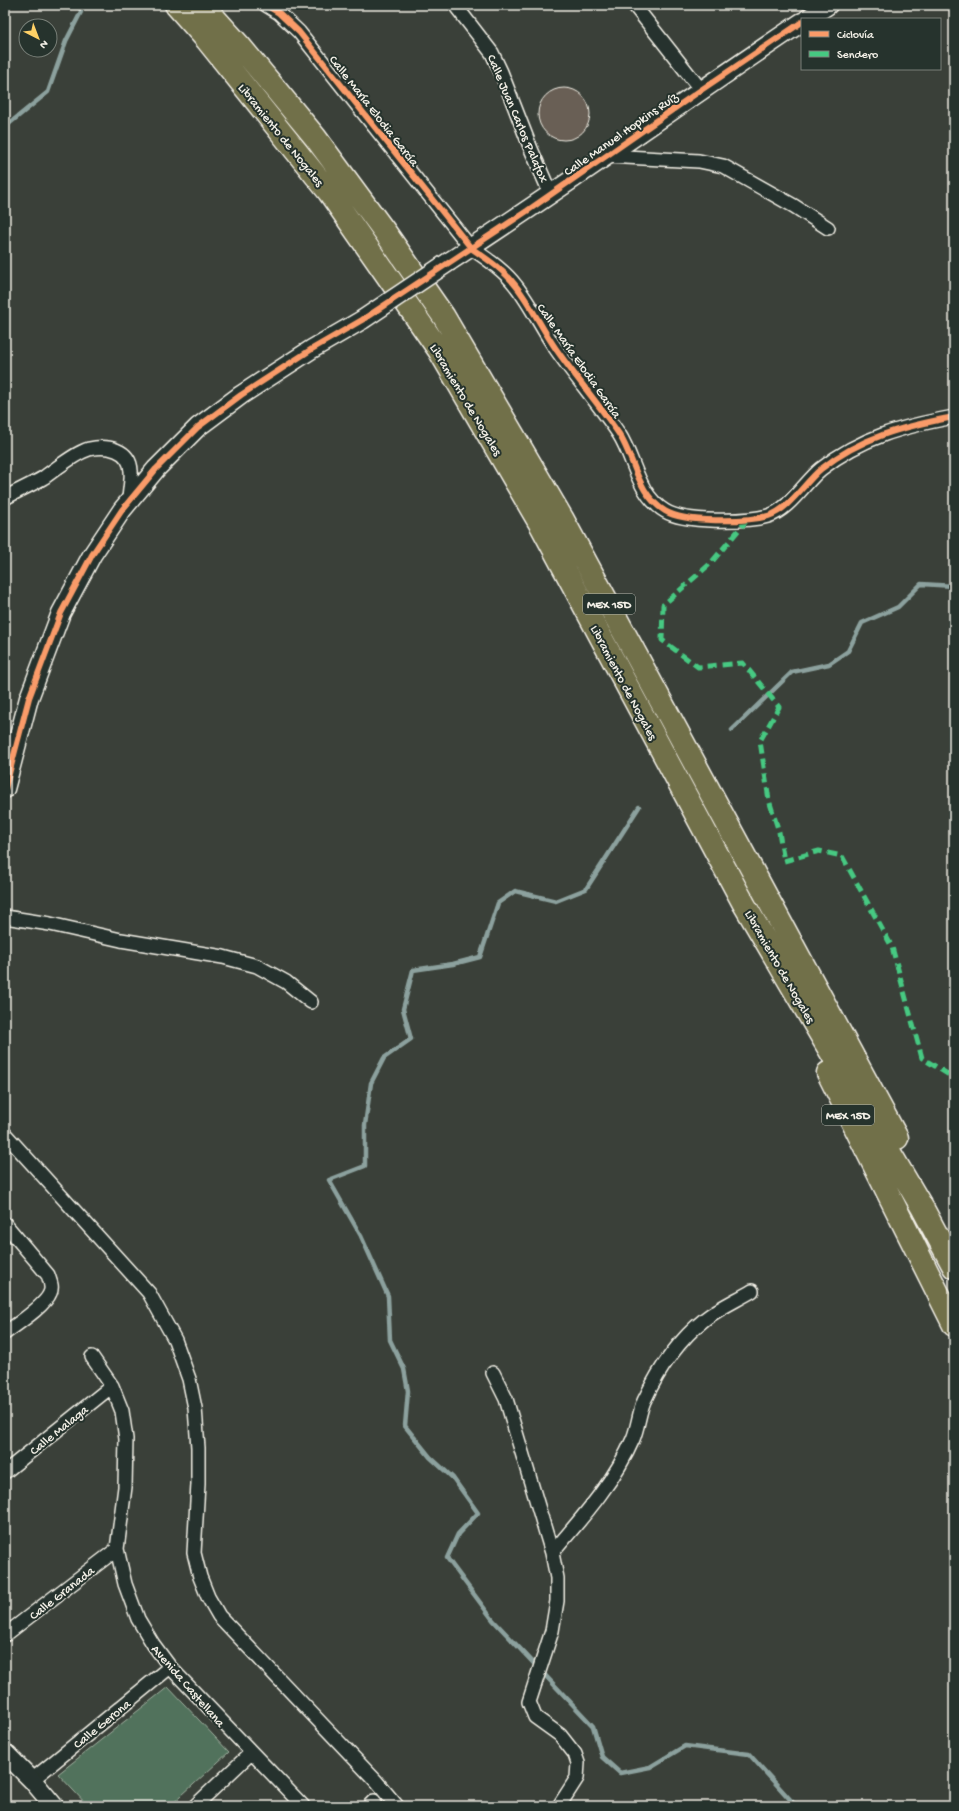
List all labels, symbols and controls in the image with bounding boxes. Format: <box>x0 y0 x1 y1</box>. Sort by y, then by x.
north arrow <box>18 18 58 58</box>
legend <box>801 18 941 70</box>
text: Ciclovía <box>837 29 874 43</box>
text: N <box>37 37 50 51</box>
text: Sendero <box>837 49 878 63</box>
street label: Calle María Elodia García <box>325 53 421 171</box>
street label: Calle Juan Carlos Palafox <box>483 53 551 185</box>
street label: Libramiento de Nogales <box>234 81 327 191</box>
street label: Calle Manuel Hopkins Ruíz <box>562 89 682 180</box>
street label: Calle María Elodia García <box>533 301 624 422</box>
street label: Libramiento de Nogales <box>425 342 505 460</box>
road number: MEX 15D <box>583 594 635 614</box>
street label: Libramiento de Nogales <box>586 623 660 744</box>
street label: Libramiento de Nogales <box>740 908 818 1027</box>
road number: MEX 15D <box>822 1105 874 1125</box>
street label: Calle Malaga <box>27 1402 92 1459</box>
street label: Calle Granada <box>27 1564 99 1624</box>
street label: Avenida Castellana <box>147 1642 228 1732</box>
street label: Calle Gerona <box>71 1697 135 1753</box>

